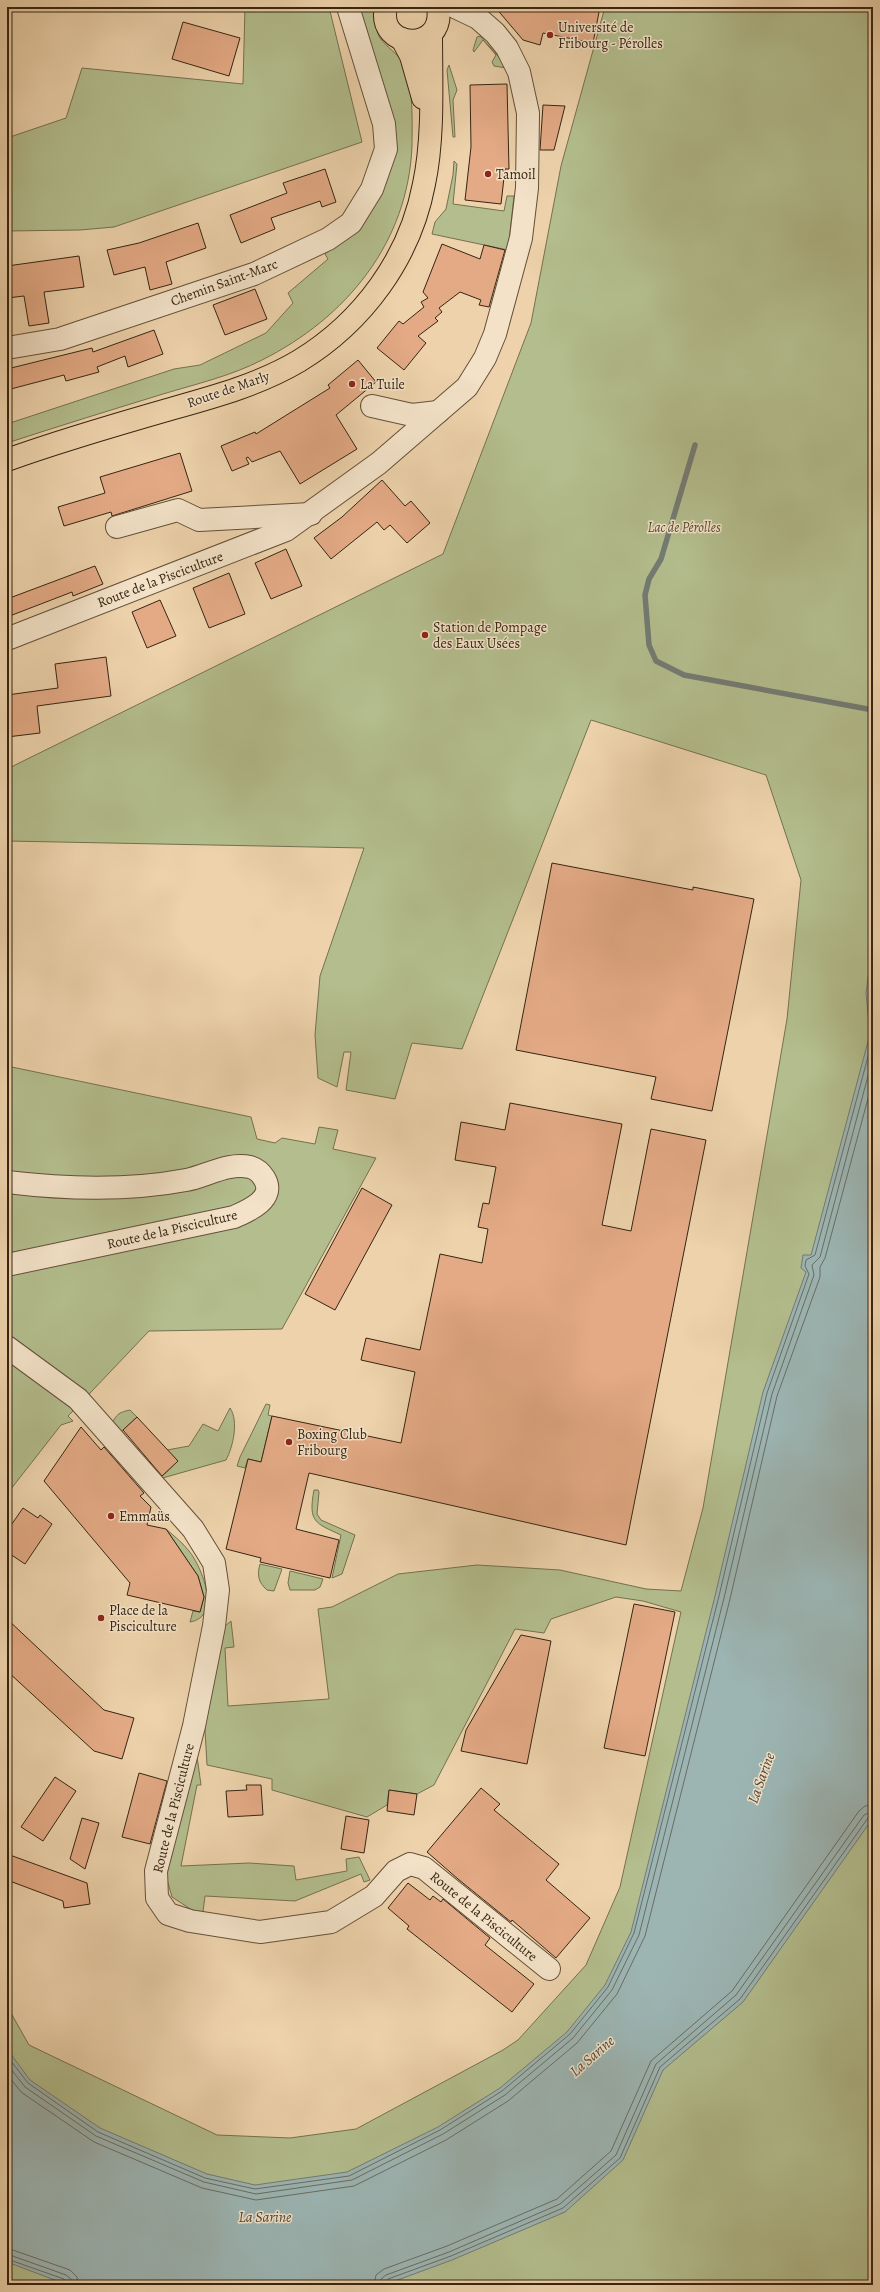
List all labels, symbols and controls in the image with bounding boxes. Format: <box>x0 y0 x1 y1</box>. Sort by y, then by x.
place label: Université de Fribourg - Pérolles <box>558 18 663 53</box>
marker: Université de Fribourg - Pérolles <box>545 30 555 40</box>
place label: Tamoil <box>496 165 536 184</box>
marker: Tamoil <box>483 169 493 179</box>
street label: Chemin Saint-Marc <box>168 254 280 311</box>
street label: Route de Marly <box>184 366 273 412</box>
place label: La Tuile <box>360 375 405 394</box>
marker: La Tuile <box>347 379 357 389</box>
park label: Lac de Pérolles <box>647 518 721 537</box>
street label: Route de la Pisciculture <box>95 547 226 612</box>
place label: Station de Pompage des Eaux Usées <box>433 618 547 653</box>
marker: Station de Pompage des Eaux Usées <box>420 630 430 640</box>
street label: Route de la Pisciculture <box>105 1205 239 1254</box>
place label: Boxing Club Fribourg <box>297 1425 367 1460</box>
marker: Boxing Club Fribourg <box>284 1437 294 1447</box>
place label: Emmaüs <box>119 1507 170 1526</box>
marker: Emmaüs <box>106 1511 116 1521</box>
place label: Place de la Pisciculture <box>109 1601 177 1636</box>
marker: Place de la Pisciculture <box>96 1613 106 1623</box>
street label: Route de la Pisciculture <box>148 1741 199 1875</box>
water label: La Sarine <box>743 1749 780 1806</box>
street label: Route de la Pisciculture <box>426 1867 541 1966</box>
water label: La Sarine <box>565 2031 619 2081</box>
water label: La Sarine <box>239 2207 292 2227</box>

